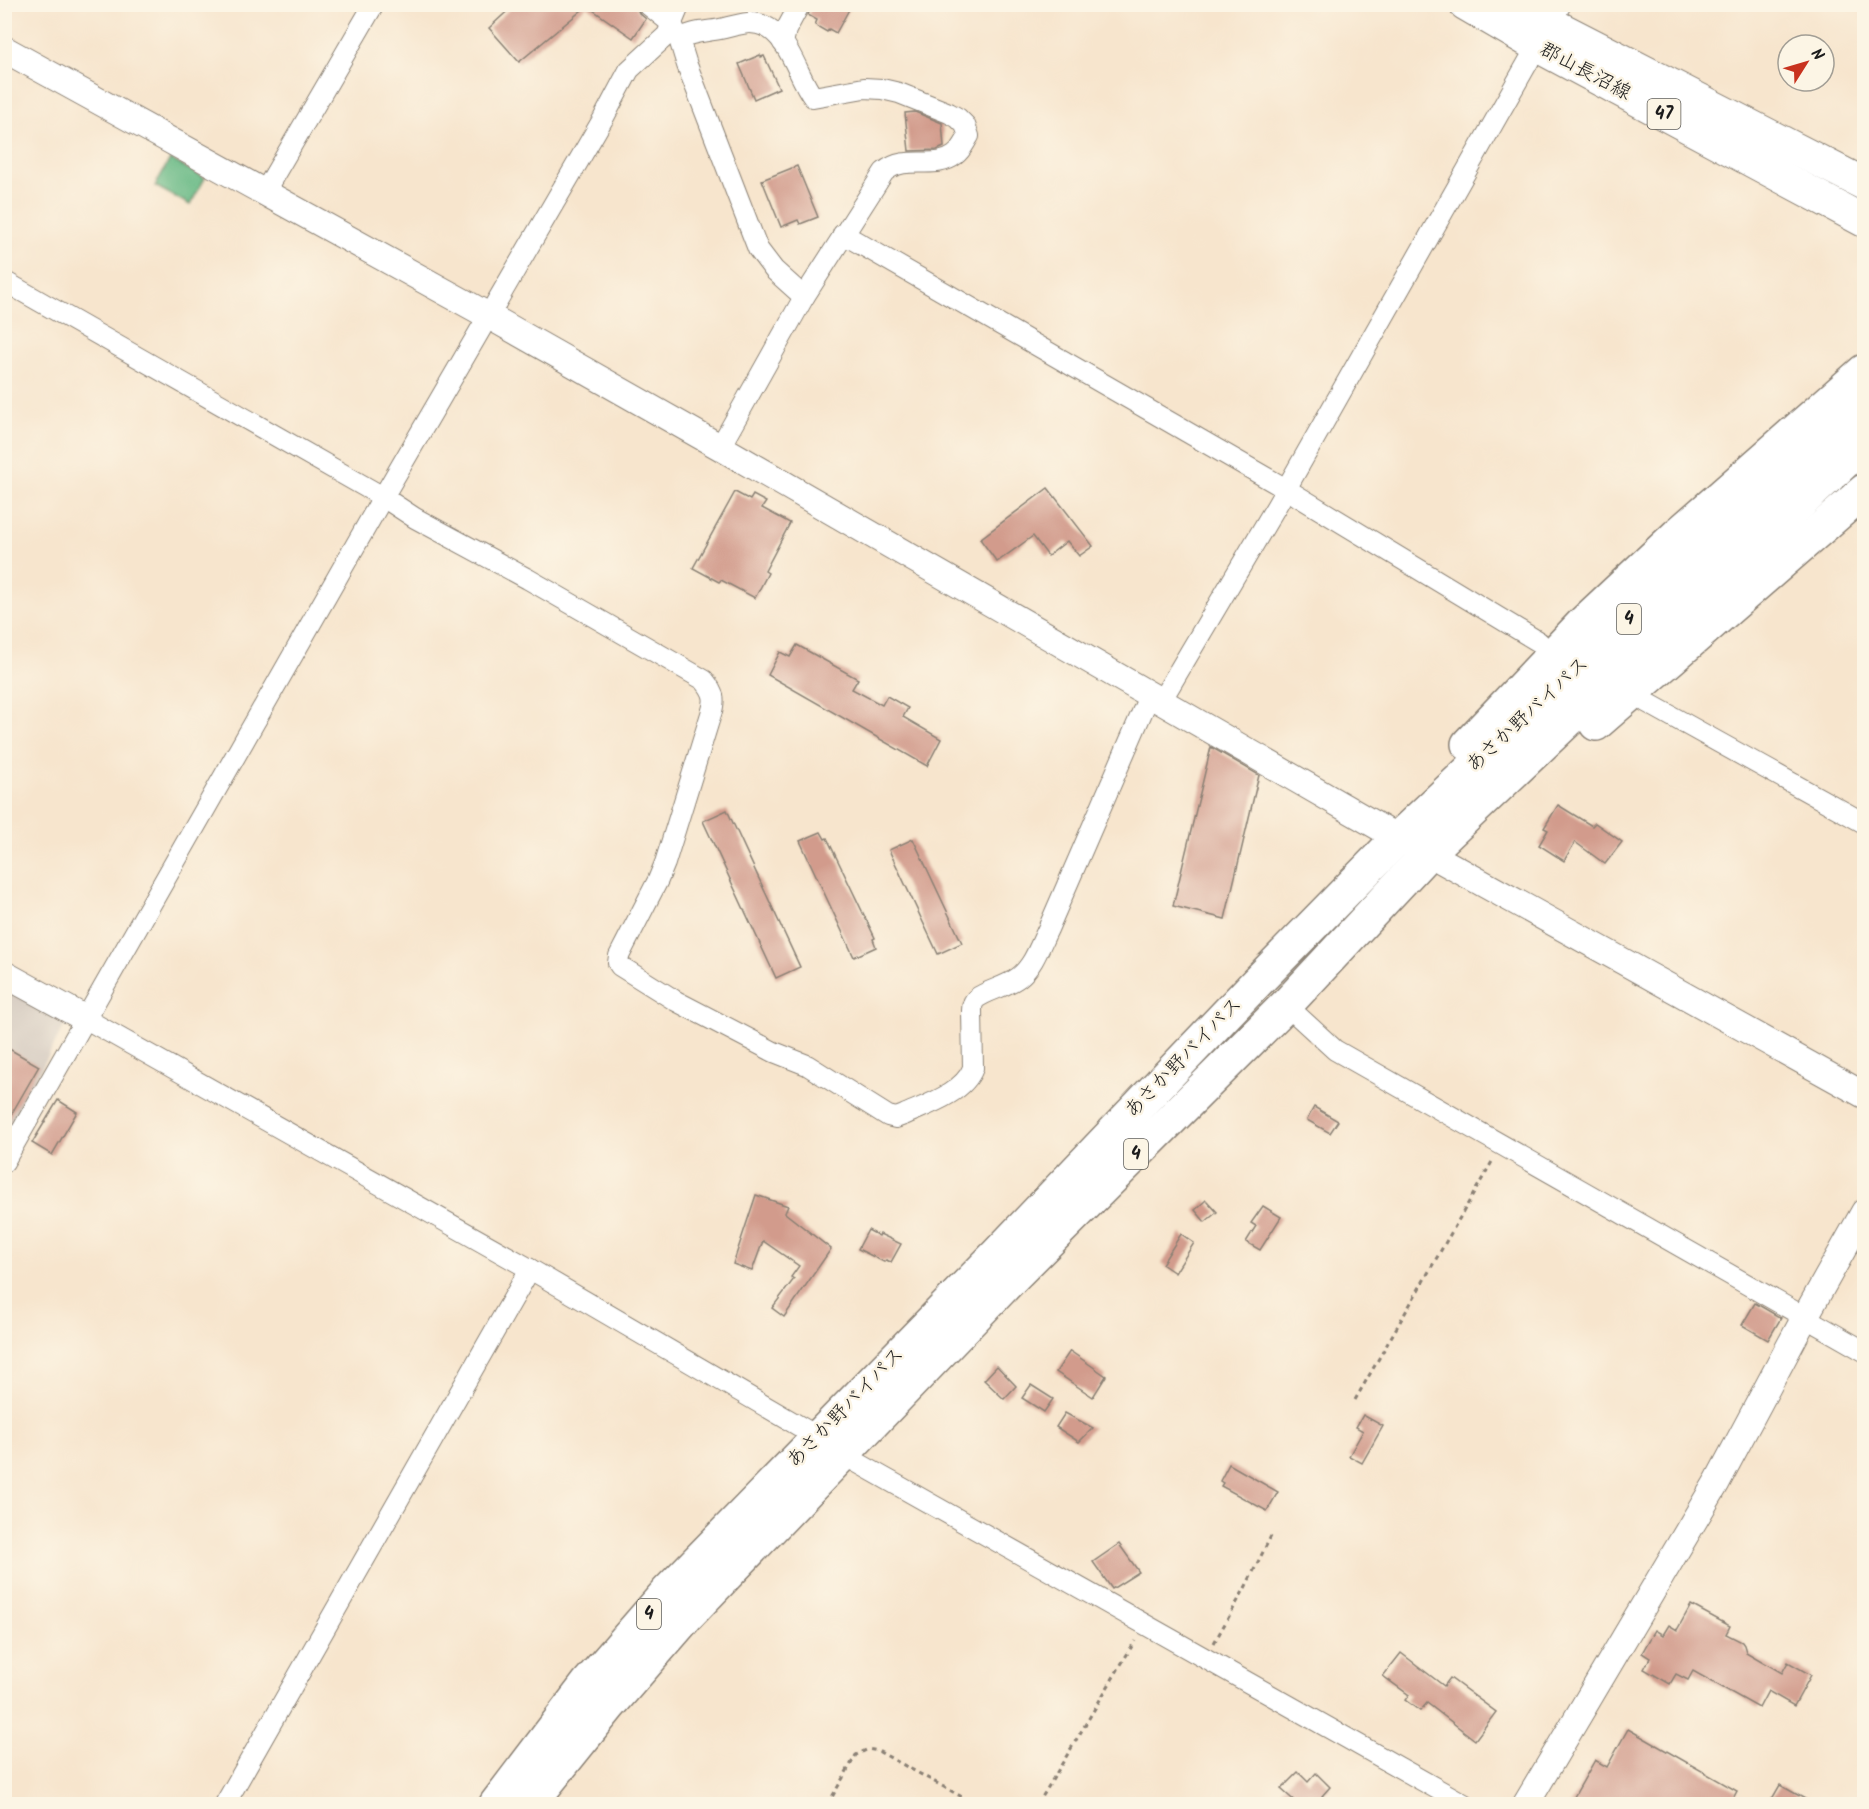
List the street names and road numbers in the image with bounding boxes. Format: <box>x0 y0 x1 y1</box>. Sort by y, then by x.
street label: 郡山長沼線 <box>1533 34 1637 110</box>
road number: 47 <box>1648 99 1680 129</box>
road number: 4 <box>1617 604 1641 634</box>
street label: あさか野バイパス <box>1459 649 1597 781</box>
street label: あさか野バイパス <box>1117 990 1251 1126</box>
road number: 4 <box>1124 1139 1148 1169</box>
street label: あさか野バイパス <box>779 1340 913 1476</box>
road number: 4 <box>637 1599 661 1629</box>

